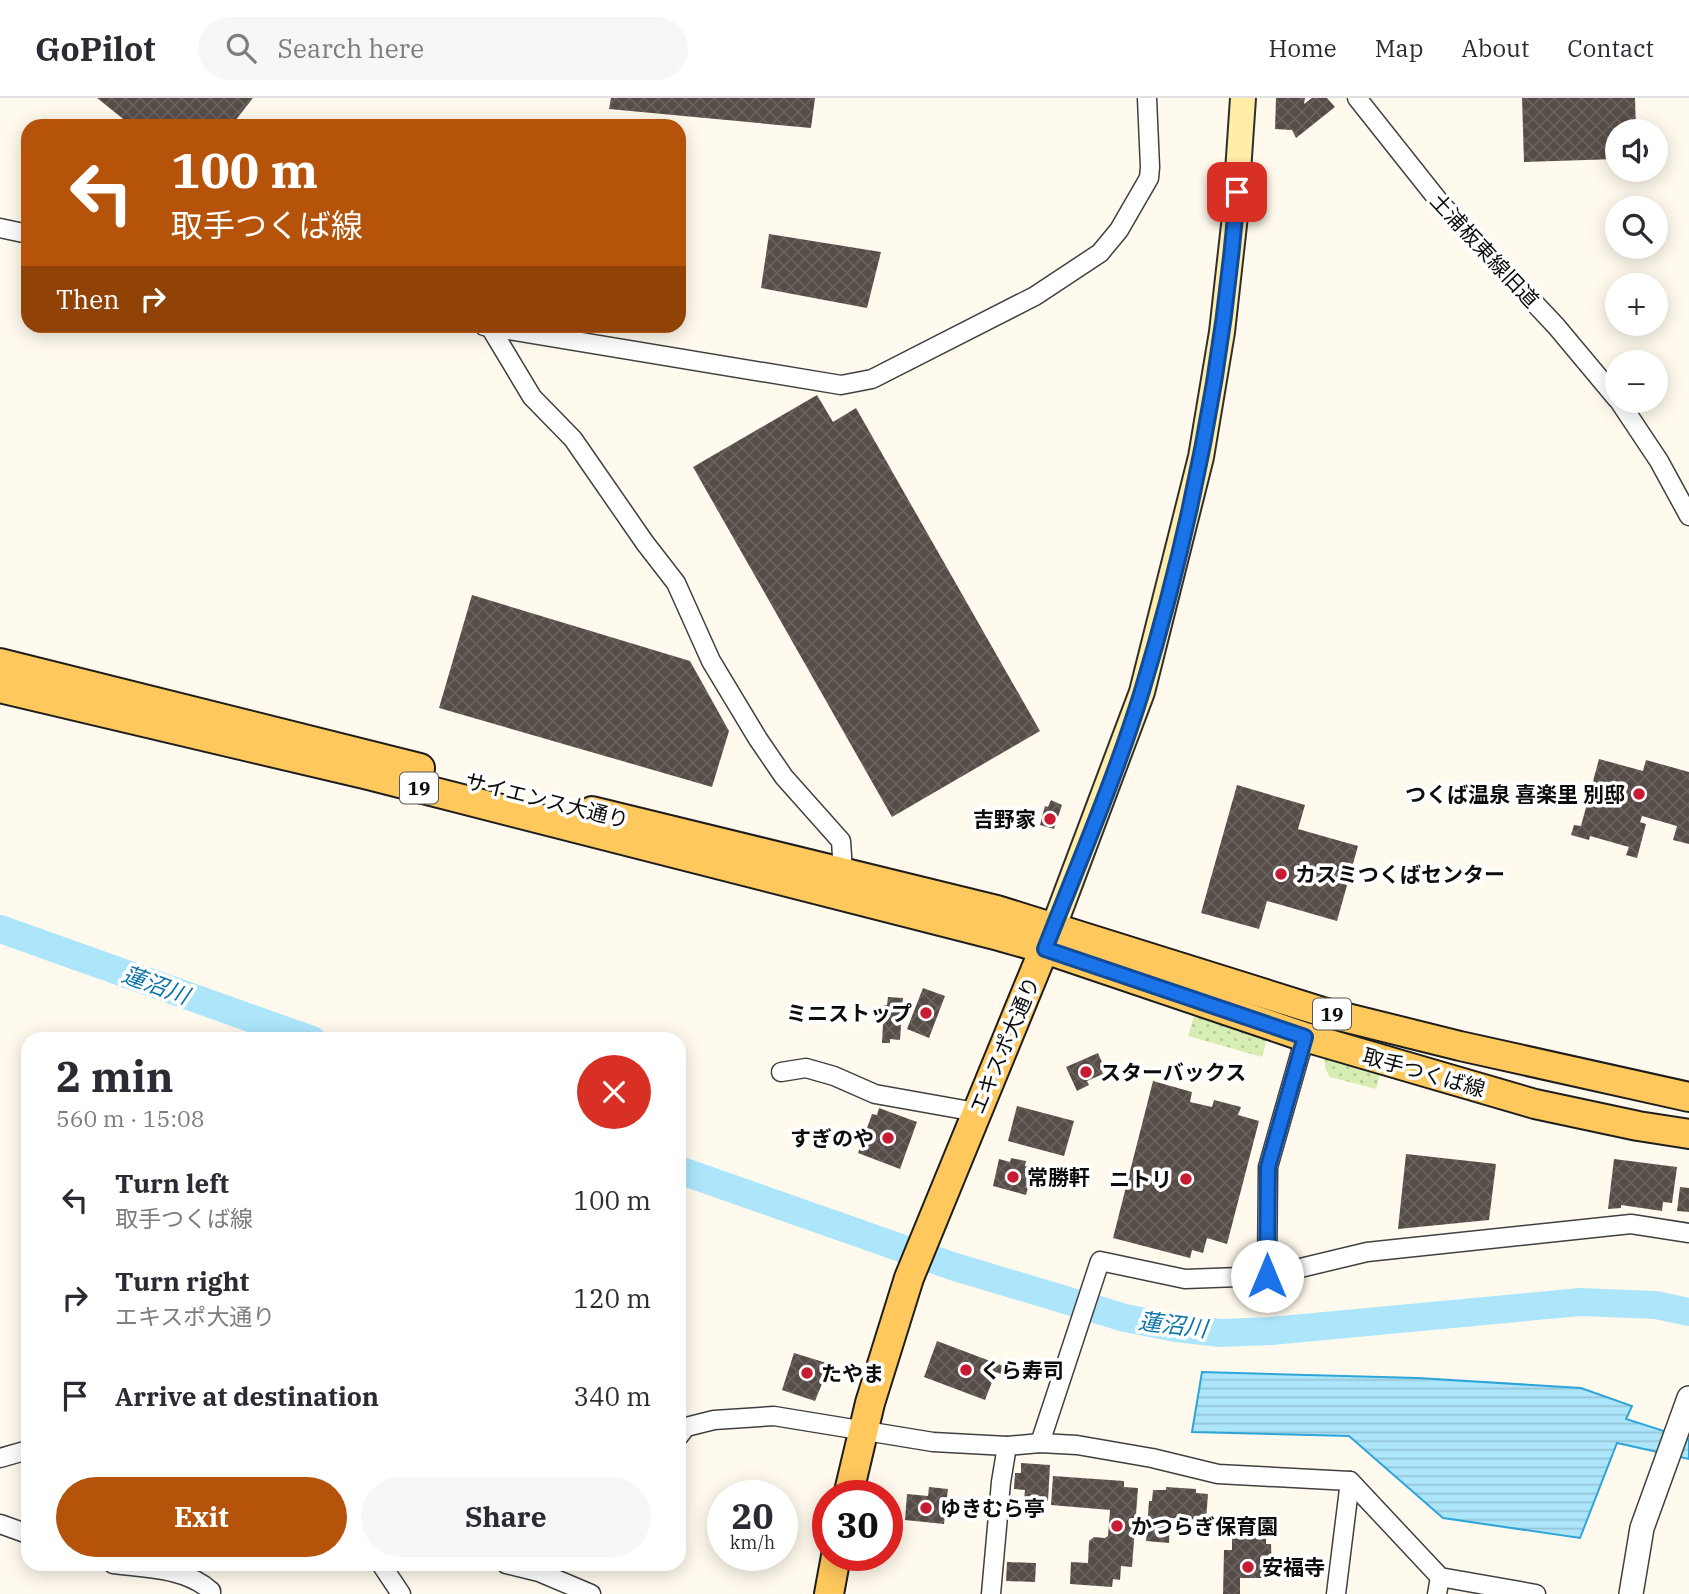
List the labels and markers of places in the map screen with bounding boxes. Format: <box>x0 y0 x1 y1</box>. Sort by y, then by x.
pin <box>1207 162 1267 222</box>
place label: つくば温泉 喜楽里 別邸 <box>1405 780 1625 808</box>
marker: つくば温泉 喜楽里 別邸 <box>1631 786 1647 802</box>
place label: 吉野家 <box>973 805 1036 833</box>
marker: 吉野家 <box>1042 811 1058 827</box>
place label: カスミつくばセンター <box>1295 860 1505 888</box>
marker: カスミつくばセンター <box>1273 866 1289 882</box>
place label: ミニストップ <box>786 999 912 1027</box>
marker: ミニストップ <box>918 1005 934 1021</box>
place label: スターバックス <box>1100 1058 1246 1086</box>
marker: スターバックス <box>1078 1064 1094 1080</box>
place label: すぎのや <box>790 1124 874 1152</box>
marker: すぎのや <box>880 1130 896 1146</box>
place label: 常勝軒 <box>1027 1163 1090 1191</box>
place label: ニトリ <box>1109 1165 1172 1193</box>
marker: 常勝軒 <box>1005 1169 1021 1185</box>
marker: ニトリ <box>1178 1171 1194 1187</box>
place label: くら寿司 <box>980 1356 1064 1384</box>
place label: たやま <box>821 1359 884 1387</box>
marker: くら寿司 <box>958 1362 974 1378</box>
marker: たやま <box>799 1365 815 1381</box>
place label: ゆきむら亭 <box>940 1494 1045 1522</box>
marker: ゆきむら亭 <box>918 1500 934 1516</box>
place label: かつらぎ保育園 <box>1131 1512 1278 1540</box>
marker: かつらぎ保育園 <box>1109 1518 1125 1534</box>
place label: 安福寺 <box>1262 1553 1325 1581</box>
marker: 安福寺 <box>1240 1559 1256 1575</box>

